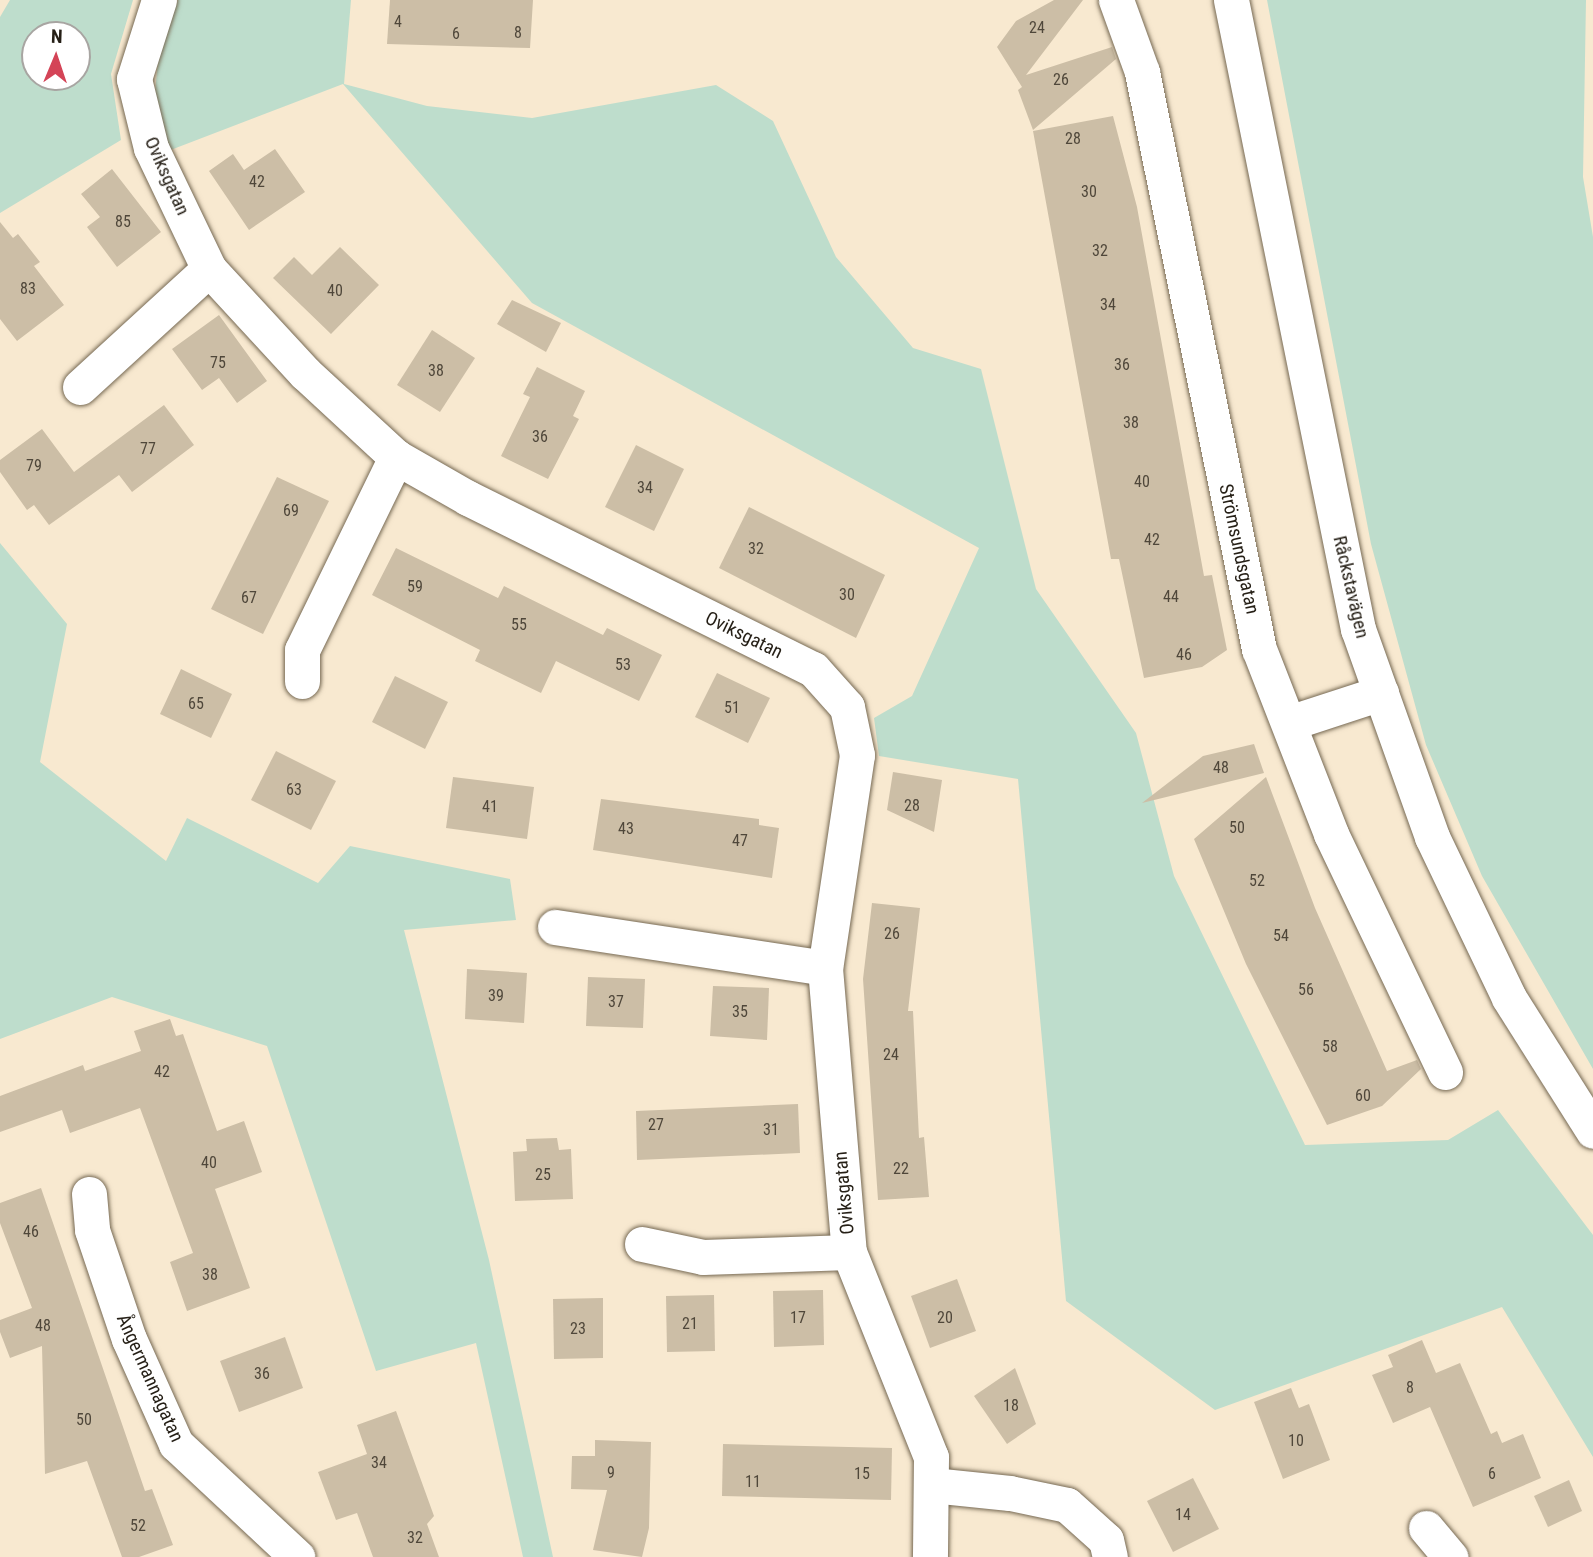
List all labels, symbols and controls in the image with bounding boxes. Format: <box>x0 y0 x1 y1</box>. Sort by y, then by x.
house number: 4 <box>394 12 402 32</box>
house number: 24 <box>1029 18 1045 38</box>
north arrow <box>21 21 91 91</box>
house number: 8 <box>514 23 522 43</box>
house number: 6 <box>452 24 460 44</box>
text: N <box>50 25 63 48</box>
house number: 26 <box>1053 70 1069 90</box>
house number: 28 <box>1065 129 1081 149</box>
street label: Oviksgatan <box>140 133 194 219</box>
house number: 42 <box>249 172 265 192</box>
house number: 30 <box>1081 182 1097 202</box>
house number: 85 <box>115 212 131 232</box>
house number: 32 <box>1092 241 1108 261</box>
house number: 83 <box>20 279 36 299</box>
house number: 40 <box>327 281 343 301</box>
house number: 34 <box>1100 295 1116 315</box>
house number: 75 <box>210 353 226 373</box>
house number: 36 <box>1114 355 1130 375</box>
house number: 38 <box>428 361 444 381</box>
house number: 38 <box>1123 413 1139 433</box>
house number: 36 <box>532 427 548 447</box>
house number: 77 <box>140 439 156 459</box>
house number: 79 <box>26 456 42 476</box>
house number: 40 <box>1134 472 1150 492</box>
house number: 34 <box>637 478 653 498</box>
street label: Strömsundsgatan <box>1214 482 1264 616</box>
house number: 69 <box>283 501 299 521</box>
house number: 42 <box>1144 530 1160 550</box>
street label: Råckstavägen <box>1328 534 1374 640</box>
house number: 32 <box>748 539 764 559</box>
house number: 59 <box>407 577 423 597</box>
house number: 30 <box>839 585 855 605</box>
house number: 44 <box>1163 587 1179 607</box>
house number: 67 <box>241 588 257 608</box>
street label: Oviksgatan <box>701 606 787 664</box>
house number: 55 <box>511 615 527 635</box>
house number: 46 <box>1176 645 1192 665</box>
house number: 53 <box>615 655 631 675</box>
house number: 65 <box>188 694 204 714</box>
house number: 51 <box>724 698 740 718</box>
house number: 48 <box>1213 758 1229 778</box>
house number: 63 <box>286 780 302 800</box>
house number: 28 <box>904 796 920 816</box>
house number: 41 <box>482 797 498 817</box>
house number: 50 <box>1229 818 1245 838</box>
house number: 43 <box>618 819 634 839</box>
house number: 47 <box>732 831 748 851</box>
house number: 52 <box>1249 871 1265 891</box>
house number: 26 <box>884 924 900 944</box>
house number: 54 <box>1273 926 1289 946</box>
house number: 56 <box>1298 980 1314 1000</box>
house number: 39 <box>488 986 504 1006</box>
house number: 37 <box>608 992 624 1012</box>
house number: 35 <box>732 1002 748 1022</box>
house number: 58 <box>1322 1037 1338 1057</box>
house number: 24 <box>883 1045 899 1065</box>
house number: 42 <box>154 1062 170 1082</box>
house number: 60 <box>1355 1086 1371 1106</box>
house number: 27 <box>648 1115 664 1135</box>
house number: 31 <box>763 1120 779 1140</box>
street label: Oviksgatan <box>829 1150 859 1236</box>
house number: 40 <box>201 1153 217 1173</box>
house number: 22 <box>893 1159 909 1179</box>
house number: 25 <box>535 1165 551 1185</box>
house number: 46 <box>23 1222 39 1242</box>
house number: 38 <box>202 1265 218 1285</box>
house number: 17 <box>790 1308 806 1328</box>
house number: 20 <box>937 1308 953 1328</box>
street label: Ångermannagatan <box>112 1311 188 1445</box>
house number: 21 <box>682 1314 698 1334</box>
house number: 48 <box>35 1316 51 1336</box>
house number: 23 <box>570 1319 586 1339</box>
house number: 36 <box>254 1364 270 1384</box>
house number: 8 <box>1406 1378 1414 1398</box>
house number: 18 <box>1003 1396 1019 1416</box>
house number: 50 <box>76 1410 92 1430</box>
house number: 10 <box>1288 1431 1304 1451</box>
house number: 34 <box>371 1453 387 1473</box>
house number: 9 <box>607 1463 615 1483</box>
house number: 15 <box>854 1464 870 1484</box>
house number: 6 <box>1488 1464 1496 1484</box>
house number: 11 <box>745 1472 761 1492</box>
house number: 14 <box>1175 1505 1191 1525</box>
house number: 52 <box>130 1516 146 1536</box>
house number: 32 <box>407 1528 423 1548</box>

